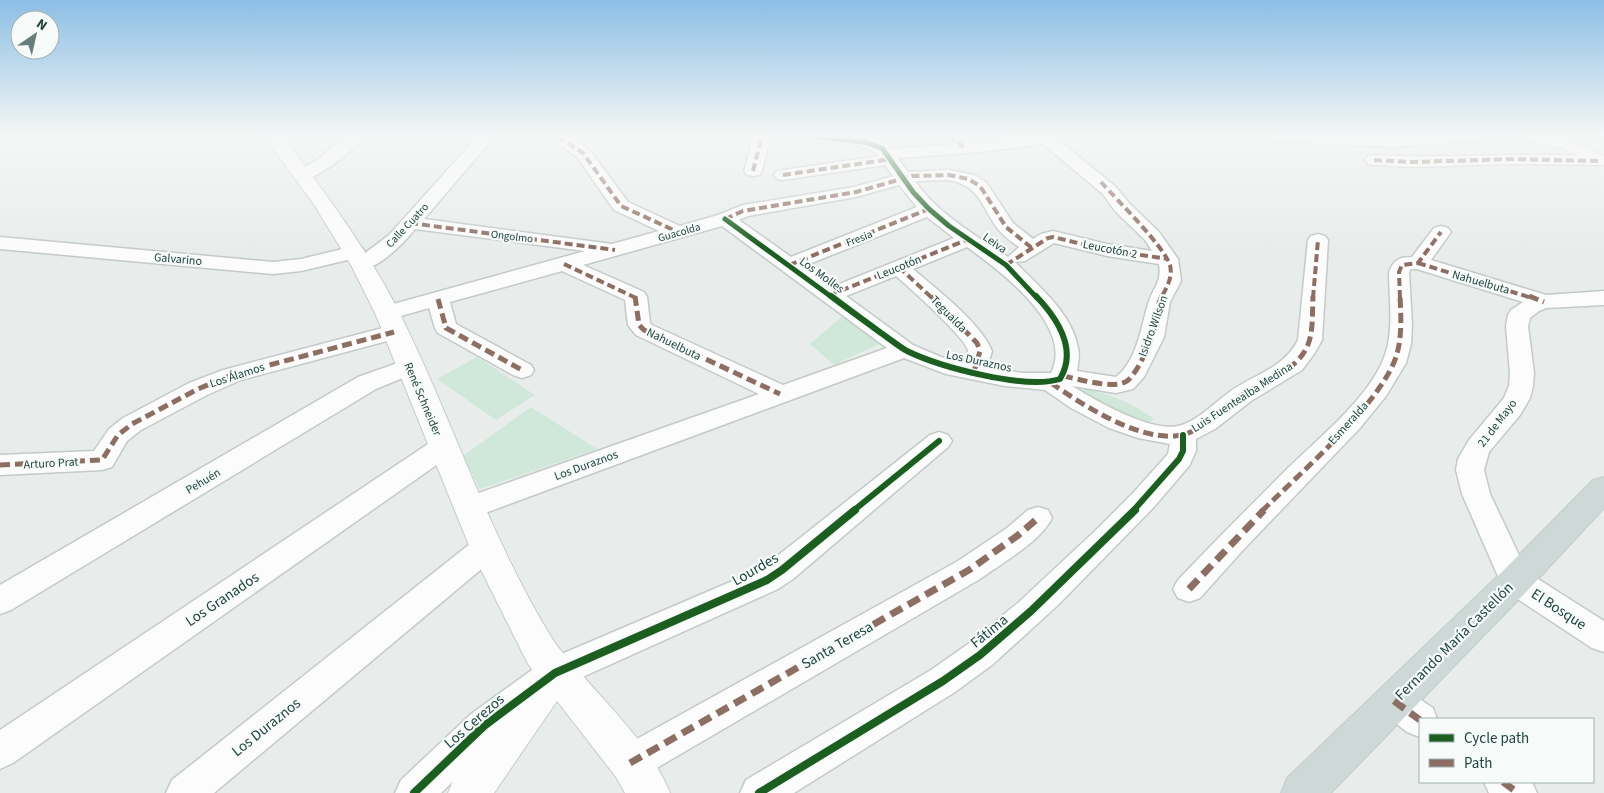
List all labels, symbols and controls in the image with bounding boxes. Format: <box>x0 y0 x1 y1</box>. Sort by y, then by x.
north arrow <box>10 10 60 60</box>
text: N <box>32 14 51 36</box>
street label: Calle Cuatro <box>383 200 432 251</box>
street label: Guacolda <box>656 219 702 246</box>
street label: Ongolmo <box>490 226 534 247</box>
street label: Fresia <box>844 227 875 250</box>
street label: Leiva <box>979 229 1010 258</box>
street label: Leucotón 2 <box>1081 236 1139 263</box>
street label: Galvarino <box>153 249 203 270</box>
street label: Leucotón <box>874 251 924 284</box>
street label: Los Molles <box>796 253 848 298</box>
street label: Nahuelbuta <box>1450 266 1512 299</box>
street label: Tegualda <box>926 292 971 337</box>
street label: Isidro Wilson <box>1134 293 1172 359</box>
street label: Nahuelbuta <box>644 324 704 365</box>
street label: Los Duraznos <box>945 346 1013 377</box>
street label: Luis Fuentealba Medina <box>1188 358 1296 437</box>
street label: Los Álamos <box>208 359 267 392</box>
street label: René Schneider <box>399 360 446 439</box>
street label: 21 de Mayo <box>1474 396 1521 451</box>
street label: Esmeralda <box>1324 398 1372 449</box>
street label: Los Duraznos <box>552 446 620 485</box>
street label: Arturo Prat <box>23 454 79 473</box>
street label: Pehuén <box>183 464 224 499</box>
street label: Lourdes <box>728 548 782 591</box>
street label: Los Granados <box>181 567 263 632</box>
street label: Fernando María Castellón <box>1390 577 1518 705</box>
street label: El Bosque <box>1527 584 1590 635</box>
street label: Fátima <box>966 610 1013 653</box>
street label: Santa Teresa <box>797 616 877 675</box>
street label: Los Cerezos <box>440 689 509 753</box>
street label: Los Duraznos <box>227 693 305 762</box>
legend <box>1419 718 1594 783</box>
text: Cycle path <box>1464 728 1529 749</box>
text: Path <box>1464 753 1492 774</box>

